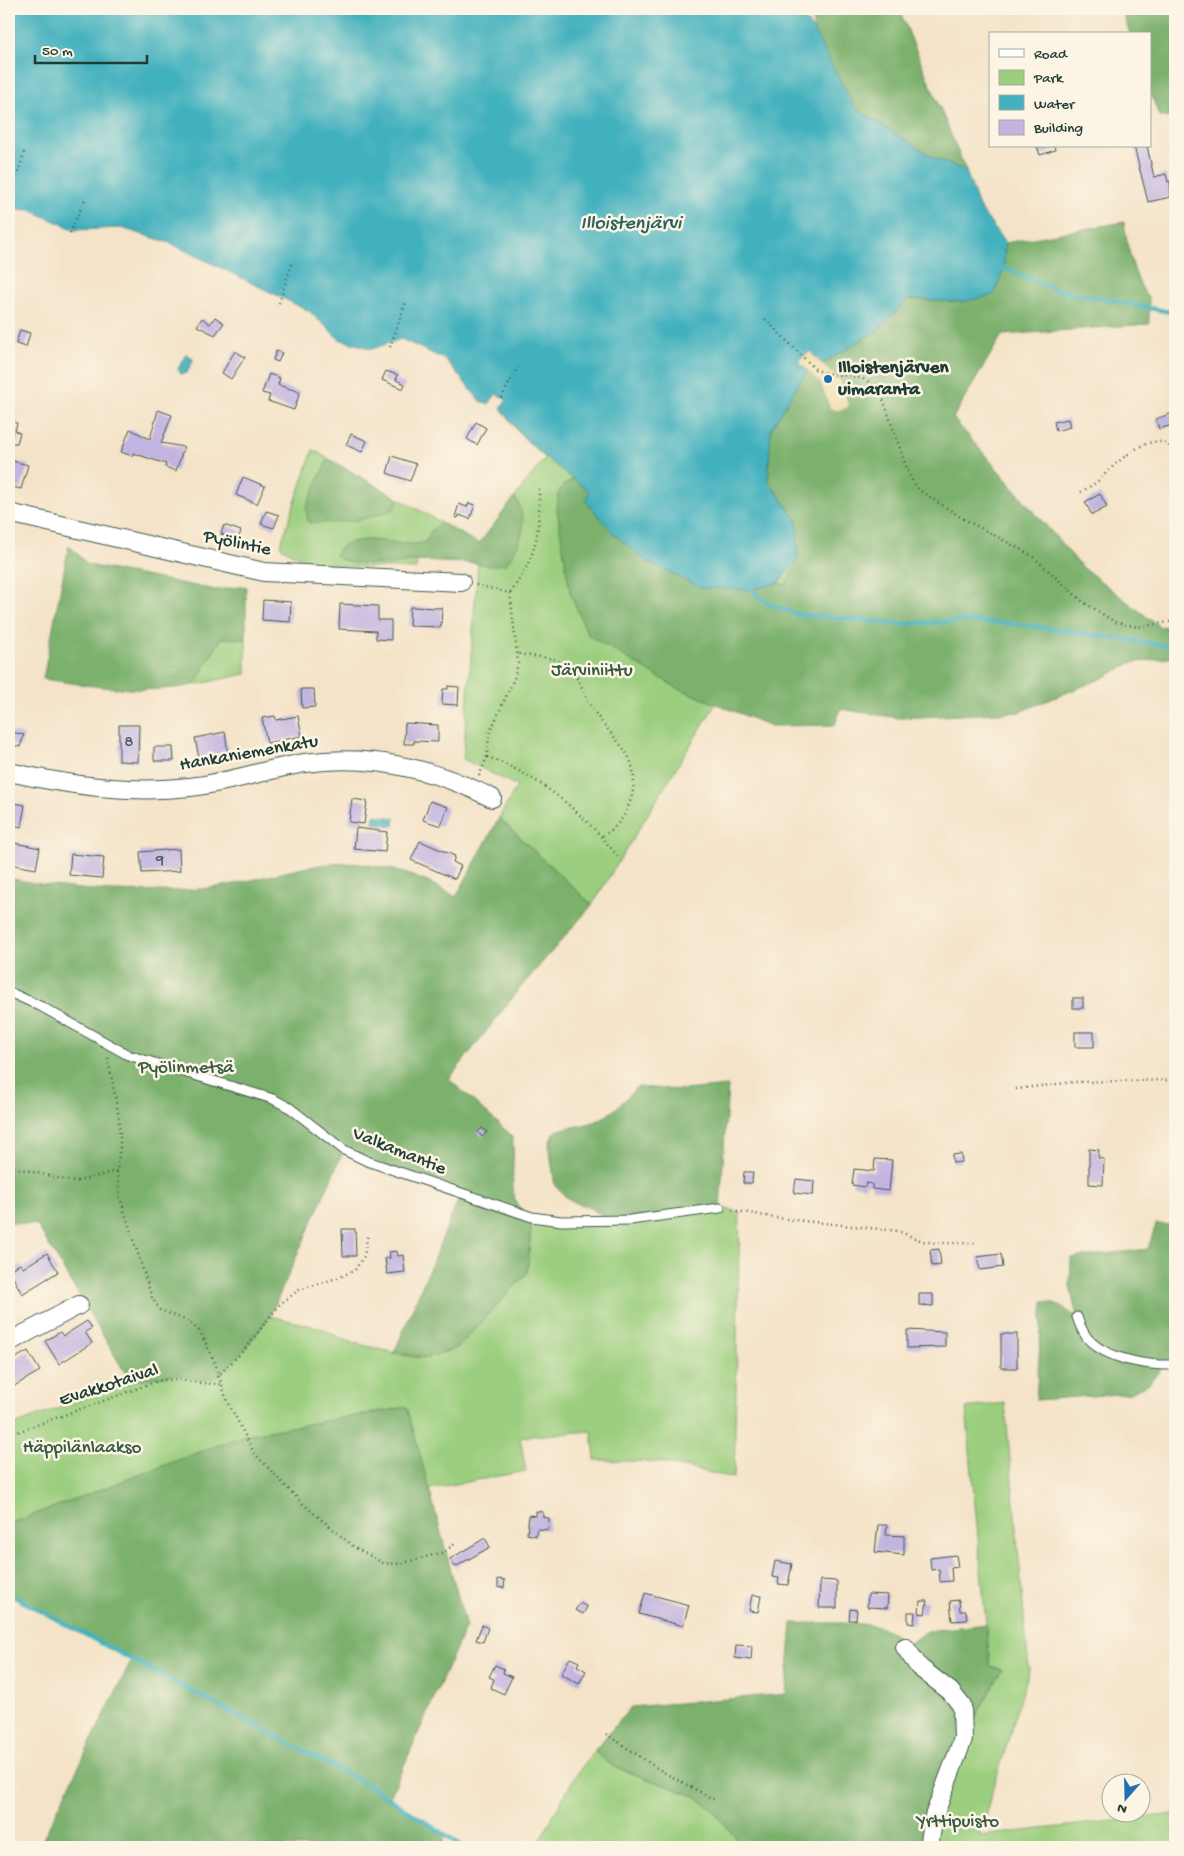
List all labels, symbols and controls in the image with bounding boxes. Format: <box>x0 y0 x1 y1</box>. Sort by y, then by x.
scale bar <box>35 32 148 64</box>
legend <box>989 32 1152 148</box>
text: 50 m <box>42 43 73 61</box>
text: Road <box>1034 46 1068 64</box>
text: Park <box>1033 70 1064 88</box>
text: Water <box>1034 96 1076 114</box>
text: Building <box>1033 120 1083 138</box>
water label: Illoistenjärvi <box>581 213 684 236</box>
place label: Illoistenjärven uimaranta <box>838 357 949 402</box>
marker: Illoistenjärven uimaranta <box>822 373 834 385</box>
street label: Pyölintie <box>200 525 273 562</box>
park label: Järviniittu <box>551 660 633 683</box>
street label: Hankaniemenkatu <box>178 730 320 778</box>
house number: 8 <box>125 734 134 753</box>
house number: 9 <box>155 852 164 871</box>
park label: Pyölinmetsä <box>137 1057 235 1080</box>
street label: Valkamantie <box>348 1122 449 1181</box>
street label: Evakkotaival <box>56 1359 162 1413</box>
park label: Häppilänlaakso <box>23 1437 141 1460</box>
north arrow <box>1102 1774 1152 1824</box>
text: N <box>1115 1798 1130 1817</box>
park label: Yrttipuisto <box>915 1811 999 1834</box>

